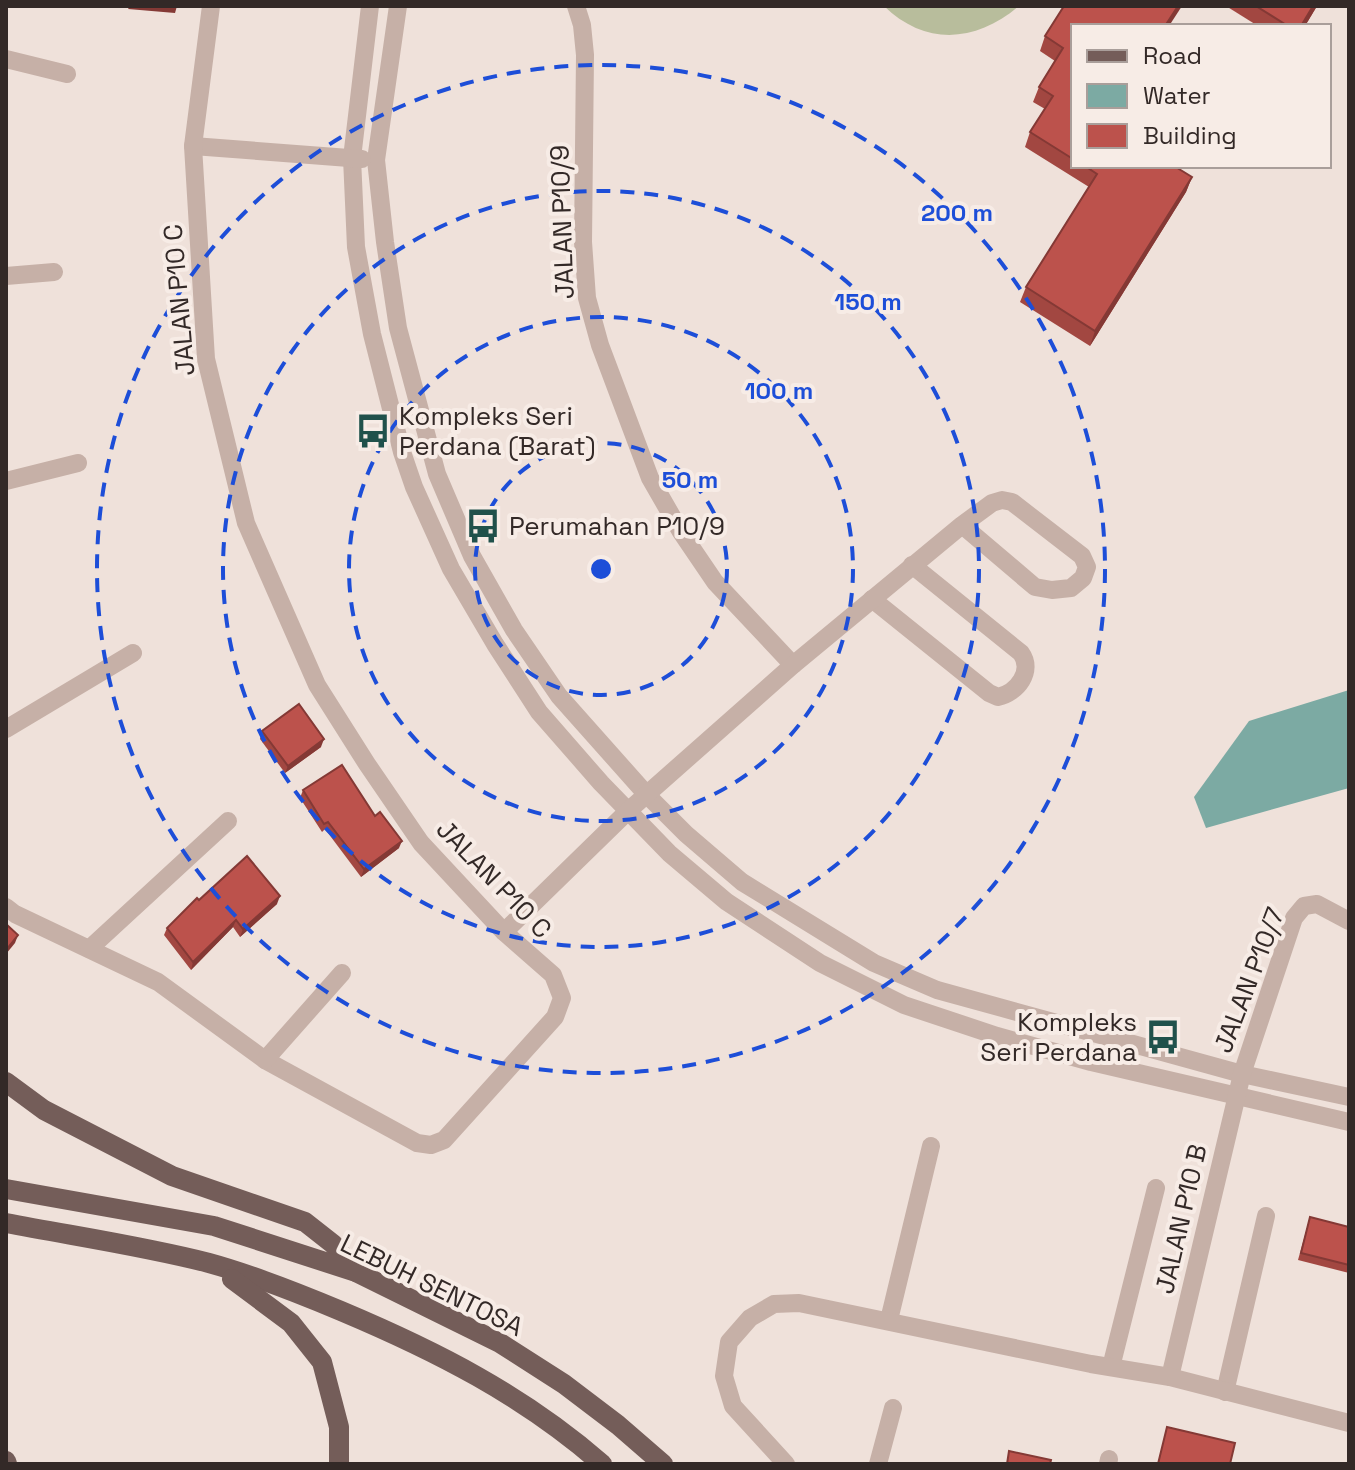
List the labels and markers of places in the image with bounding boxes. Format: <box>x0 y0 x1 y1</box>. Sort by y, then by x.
place label: Kompleks Seri Perdana (Barat) <box>399 399 595 463</box>
bus stop icon: Kompleks Seri Perdana (Barat) <box>354 412 392 450</box>
bus stop icon: Perumahan P10/9 <box>464 507 502 545</box>
place label: Perumahan P10/9 <box>509 509 725 543</box>
centre of rings <box>587 555 615 583</box>
place label: Kompleks Seri Perdana <box>980 1005 1137 1069</box>
bus stop icon: Kompleks Seri Perdana <box>1144 1018 1182 1056</box>

